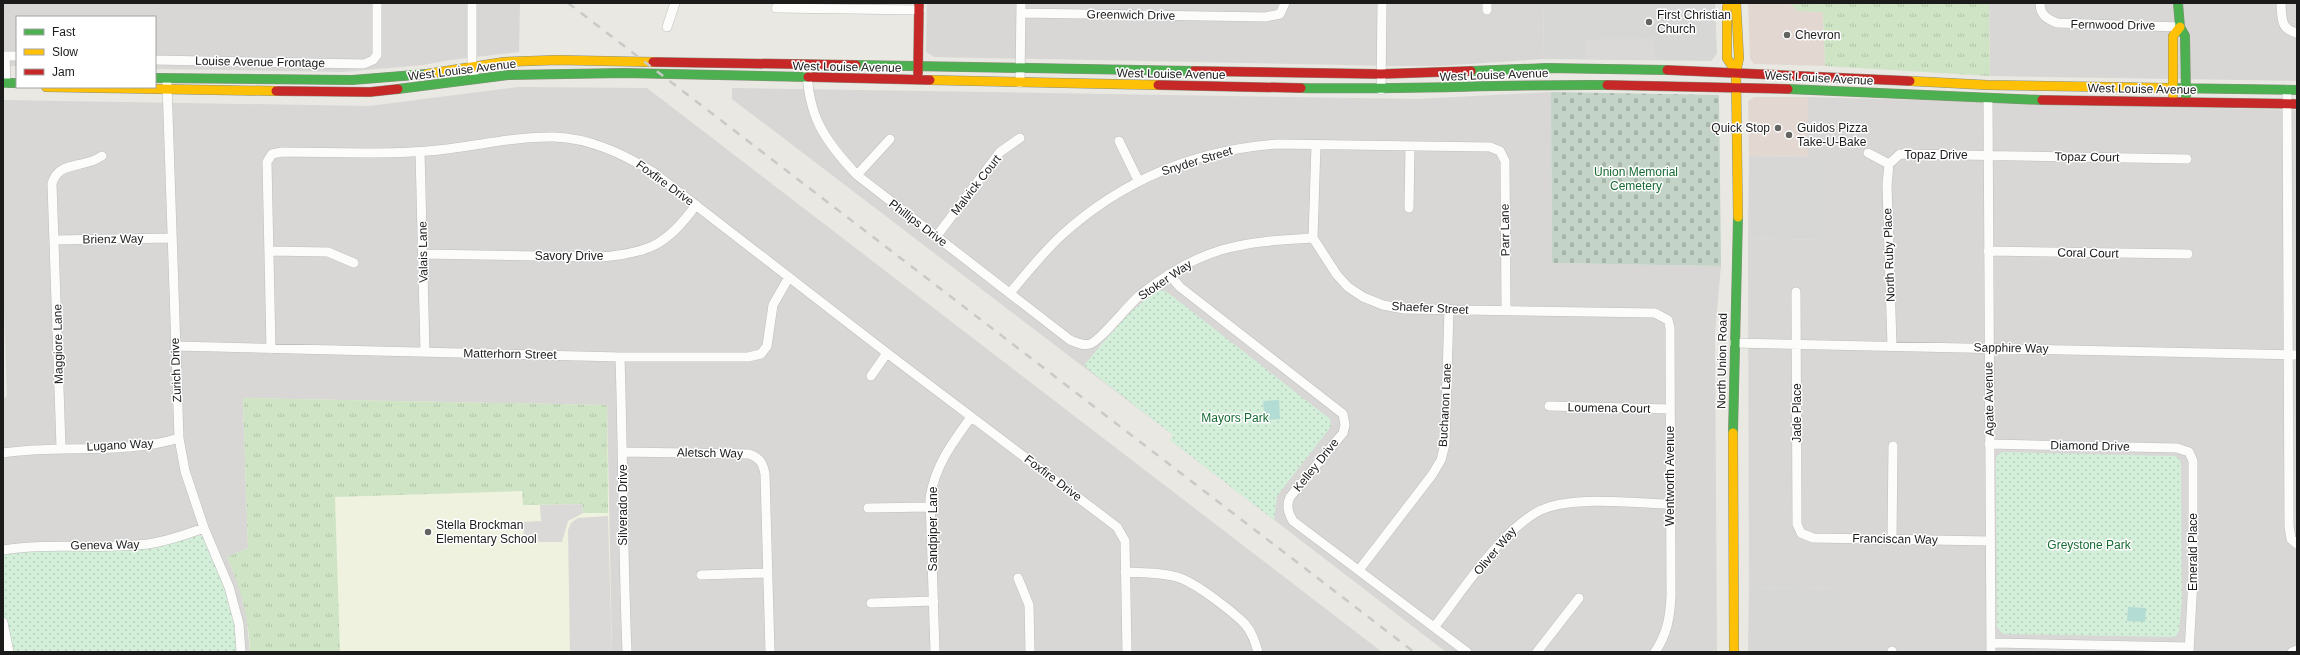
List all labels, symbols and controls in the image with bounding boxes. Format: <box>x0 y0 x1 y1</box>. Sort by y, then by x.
street label: Greenwich Drive <box>1087 7 1176 23</box>
place label: First Christian Church <box>1657 8 1731 36</box>
legend <box>16 16 156 88</box>
marker: First Christian Church <box>1644 17 1654 27</box>
street label: Fernwood Drive <box>2071 17 2156 33</box>
text: Fast <box>52 25 76 39</box>
place label: Chevron <box>1795 28 1840 42</box>
marker: Chevron <box>1782 30 1792 40</box>
text: Slow <box>52 45 78 59</box>
street label: Louise Avenue Frontage <box>195 54 325 70</box>
street label: West Louise Avenue <box>407 56 517 84</box>
street label: West Louise Avenue <box>792 59 902 75</box>
text: Jam <box>52 65 75 79</box>
street label: West Louise Avenue <box>1116 66 1226 82</box>
street label: West Louise Avenue <box>1439 66 1549 84</box>
street label: West Louise Avenue <box>1764 68 1874 88</box>
street label: West Louise Avenue <box>2087 81 2197 97</box>
place label: Quick Stop <box>1711 121 1770 135</box>
place label: Guidos Pizza Take-U-Bake <box>1797 121 1868 149</box>
marker: Quick Stop <box>1773 123 1783 133</box>
marker: Guidos Pizza Take-U-Bake <box>1784 130 1794 140</box>
street label: Snyder Street <box>1160 143 1235 178</box>
street label: Topaz Drive <box>1904 148 1968 162</box>
street label: Topaz Court <box>2055 149 2120 165</box>
street label: Malvick Court <box>948 152 1004 218</box>
street label: Foxfire Drive <box>633 157 697 209</box>
park label: Union Memorial Cemetery <box>1594 165 1678 193</box>
street label: Phillips Drive <box>886 197 950 250</box>
street label: Parr Lane <box>1498 203 1512 256</box>
street label: North Ruby Place <box>1880 207 1898 302</box>
street label: Valais Lane <box>415 221 431 283</box>
street label: Brienz Way <box>82 231 144 247</box>
street label: Coral Court <box>2057 245 2119 261</box>
street label: Savory Drive <box>535 249 604 263</box>
street label: Stoker Way <box>1136 257 1194 303</box>
street label: Shaefer Street <box>1391 299 1470 317</box>
street label: Maggiore Lane <box>50 304 66 384</box>
street label: North Union Road <box>1714 313 1730 409</box>
street label: Zurich Drive <box>168 337 184 403</box>
street label: Sapphire Way <box>1973 340 2049 356</box>
street label: Matterhorn Street <box>463 346 557 362</box>
street label: Agate Avenue <box>1981 361 1997 436</box>
street label: Buchanon Lane <box>1436 362 1454 447</box>
street label: Jade Place <box>1790 383 1804 443</box>
street label: Loumena Court <box>1568 400 1651 416</box>
park label: Mayors Park <box>1201 411 1270 425</box>
street label: Wentworth Avenue <box>1663 426 1677 526</box>
street label: Kelley Drive <box>1290 435 1342 494</box>
street label: Lugano Way <box>86 436 154 454</box>
street label: Diamond Drive <box>2050 438 2130 454</box>
street label: Aletsch Way <box>677 445 743 461</box>
street label: Foxfire Drive <box>1022 452 1085 504</box>
street label: Silverado Drive <box>616 464 630 546</box>
street label: Sandpiper Lane <box>926 486 940 571</box>
street label: Emerald Place <box>2186 513 2200 591</box>
place label: Stella Brockman Elementary School <box>436 518 537 546</box>
street label: Oliver Way <box>1471 524 1519 578</box>
marker: Stella Brockman Elementary School <box>423 527 433 537</box>
street label: Franciscan Way <box>1852 531 1938 547</box>
street label: Geneva Way <box>70 537 140 553</box>
park label: Greystone Park <box>2047 538 2132 552</box>

